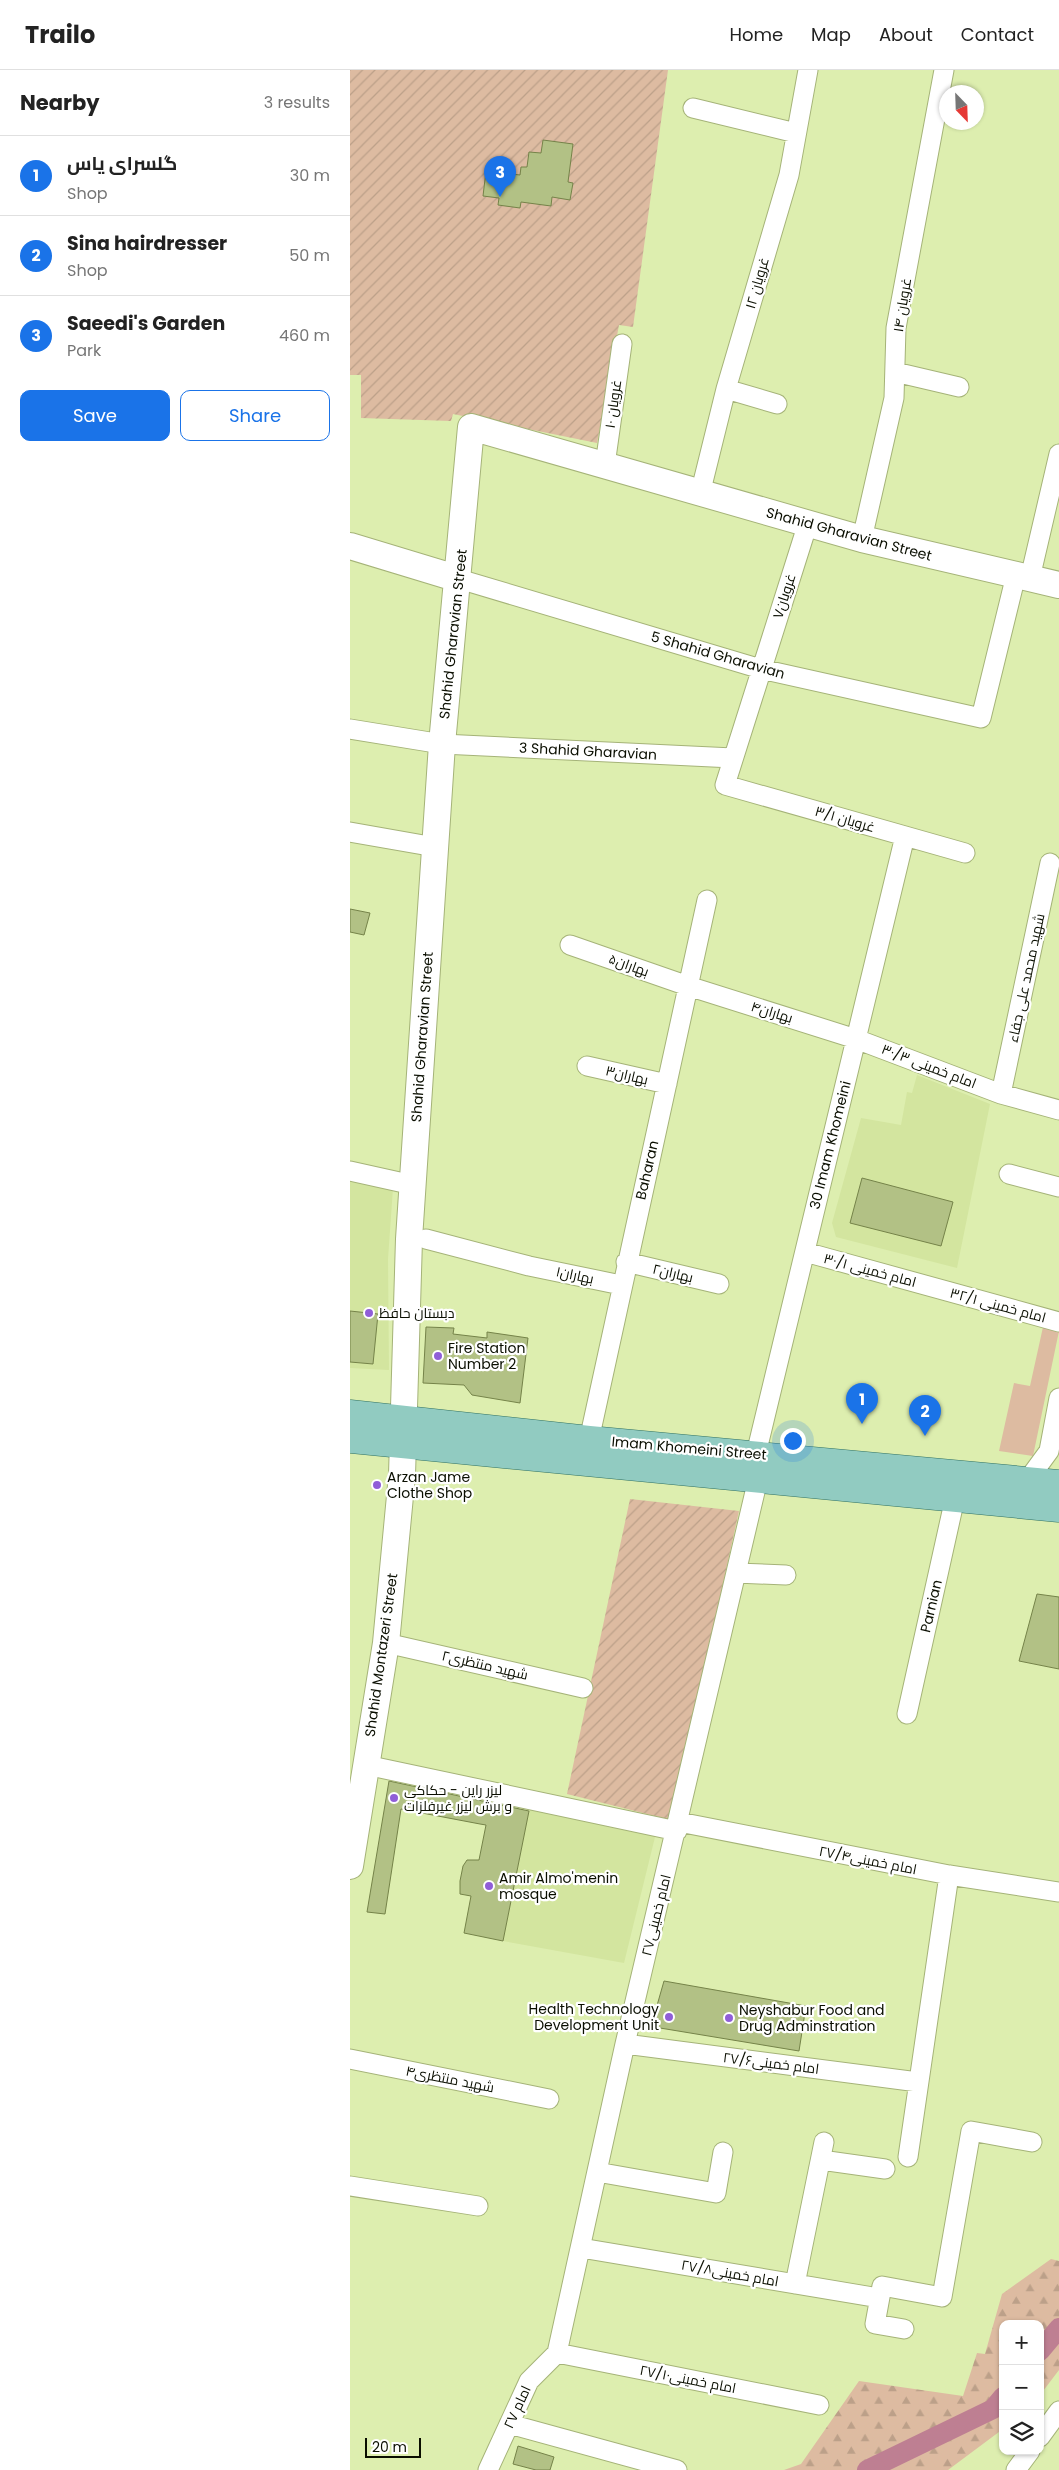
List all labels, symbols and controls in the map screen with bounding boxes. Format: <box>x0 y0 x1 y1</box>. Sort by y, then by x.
text: Trailo <box>25 18 95 51</box>
text: Home <box>729 22 783 47</box>
text: Map <box>811 22 851 47</box>
text: About <box>879 22 933 47</box>
text: Contact <box>961 22 1034 47</box>
north arrow <box>939 85 984 130</box>
text: Nearby <box>20 88 100 117</box>
text: 3 results <box>264 91 330 114</box>
text: گلسرای یاس <box>67 150 177 177</box>
pin: 3 <box>484 156 516 197</box>
text: 1 <box>33 164 39 187</box>
text: 30 m <box>290 164 330 187</box>
text: Shop <box>67 182 108 205</box>
text: Sina hairdresser <box>67 230 227 257</box>
text: 2 <box>31 244 41 267</box>
text: 50 m <box>289 244 330 267</box>
street label: غرویان ۱۲ <box>740 255 774 311</box>
text: Shop <box>67 259 108 282</box>
street label: غرویان ۱۴ <box>888 276 916 334</box>
text: Saeedi's Garden <box>67 310 225 337</box>
text: 3 <box>31 324 41 347</box>
text: 460 m <box>279 324 330 347</box>
text: Park <box>67 339 101 362</box>
street label: غرویان ۱۰ <box>600 378 626 430</box>
button: Save <box>20 390 170 441</box>
button: Share <box>180 390 330 441</box>
street label: Shahid Gharavian Street <box>764 502 934 566</box>
street label: Shahid Gharavian Street <box>434 548 472 720</box>
street label: غرویان۷ <box>767 571 801 621</box>
street label: 5 Shahid Gharavian <box>649 626 787 684</box>
street label: 3 Shahid Gharavian <box>519 737 657 765</box>
street label: غرویان ۳/۱ <box>813 801 877 837</box>
street label: شهید محمد علی جفاء <box>1003 912 1049 1044</box>
street label: بهاران۵ <box>606 948 652 982</box>
street label: Shahid Gharavian Street <box>406 951 438 1123</box>
street label: بهاران۴ <box>748 996 796 1028</box>
street label: امام خمینی ۳۰/۳ <box>879 1039 979 1093</box>
street label: بهاران۳ <box>604 1060 650 1090</box>
street label: 30 Imam Khomeini <box>804 1079 856 1211</box>
street label: Baharan <box>630 1138 664 1202</box>
street label: امام خمینی ۳۰/۱ <box>822 1248 918 1292</box>
street label: بهاران۲ <box>651 1259 695 1287</box>
street label: بهاران۱ <box>554 1261 596 1289</box>
street label: امام خمینی ۳۲/۱ <box>948 1283 1048 1327</box>
place label: دبستان حافظ <box>379 1303 454 1323</box>
marker: دبستان حافظ <box>363 1307 375 1319</box>
place label: Fire Station Number 2 <box>448 1338 525 1374</box>
marker: Fire Station Number 2 <box>432 1350 444 1362</box>
pin: 1 <box>846 1383 878 1424</box>
pin: 2 <box>909 1395 941 1436</box>
your location <box>780 1428 806 1454</box>
street label: Imam Khomeini Street <box>611 1431 767 1465</box>
place label: Arzan Jame Clothe Shop <box>387 1467 472 1503</box>
marker: Arzan Jame Clothe Shop <box>371 1479 383 1491</box>
street label: Shahid Montazeri Street <box>360 1572 402 1738</box>
street label: Parnian <box>915 1578 947 1634</box>
street label: شهید منتظری۲ <box>440 1645 530 1685</box>
place label: لیزر راین - حکاکی و برش لیزر غیرفلزات <box>404 1780 512 1816</box>
marker: لیزر راین - حکاکی و برش لیزر غیرفلزات <box>388 1792 400 1804</box>
street label: امام خمینی۲۷/۴ <box>817 1841 919 1879</box>
place label: Amir Almo'menin mosque <box>499 1868 618 1904</box>
street label: امام خمینی۲۷ <box>636 1872 676 1958</box>
marker: Amir Almo'menin mosque <box>483 1880 495 1892</box>
place label: Health Technology Development Unit <box>529 1999 659 2035</box>
place label: Neyshabur Food and Drug Adminstration <box>739 2000 885 2036</box>
marker: Health Technology Development Unit <box>663 2011 675 2023</box>
marker: Neyshabur Food and Drug Adminstration <box>723 2012 735 2024</box>
street label: امام خمینی۲۷/۶ <box>722 2047 820 2079</box>
street label: شهید منتظری۴ <box>404 2061 496 2097</box>
street label: امام خمینی۲۷/۸ <box>680 2255 780 2291</box>
map controls <box>999 2320 1044 2455</box>
button: + <box>999 2320 1044 2365</box>
street label: امام خمینی۲۷/۱۰ <box>638 2360 738 2398</box>
button: − <box>999 2365 1044 2410</box>
street label: امام ۲۷ <box>498 2382 536 2432</box>
button: layers <box>999 2410 1044 2455</box>
scale bar <box>365 2435 421 2458</box>
text: 20 m <box>372 2437 407 2457</box>

